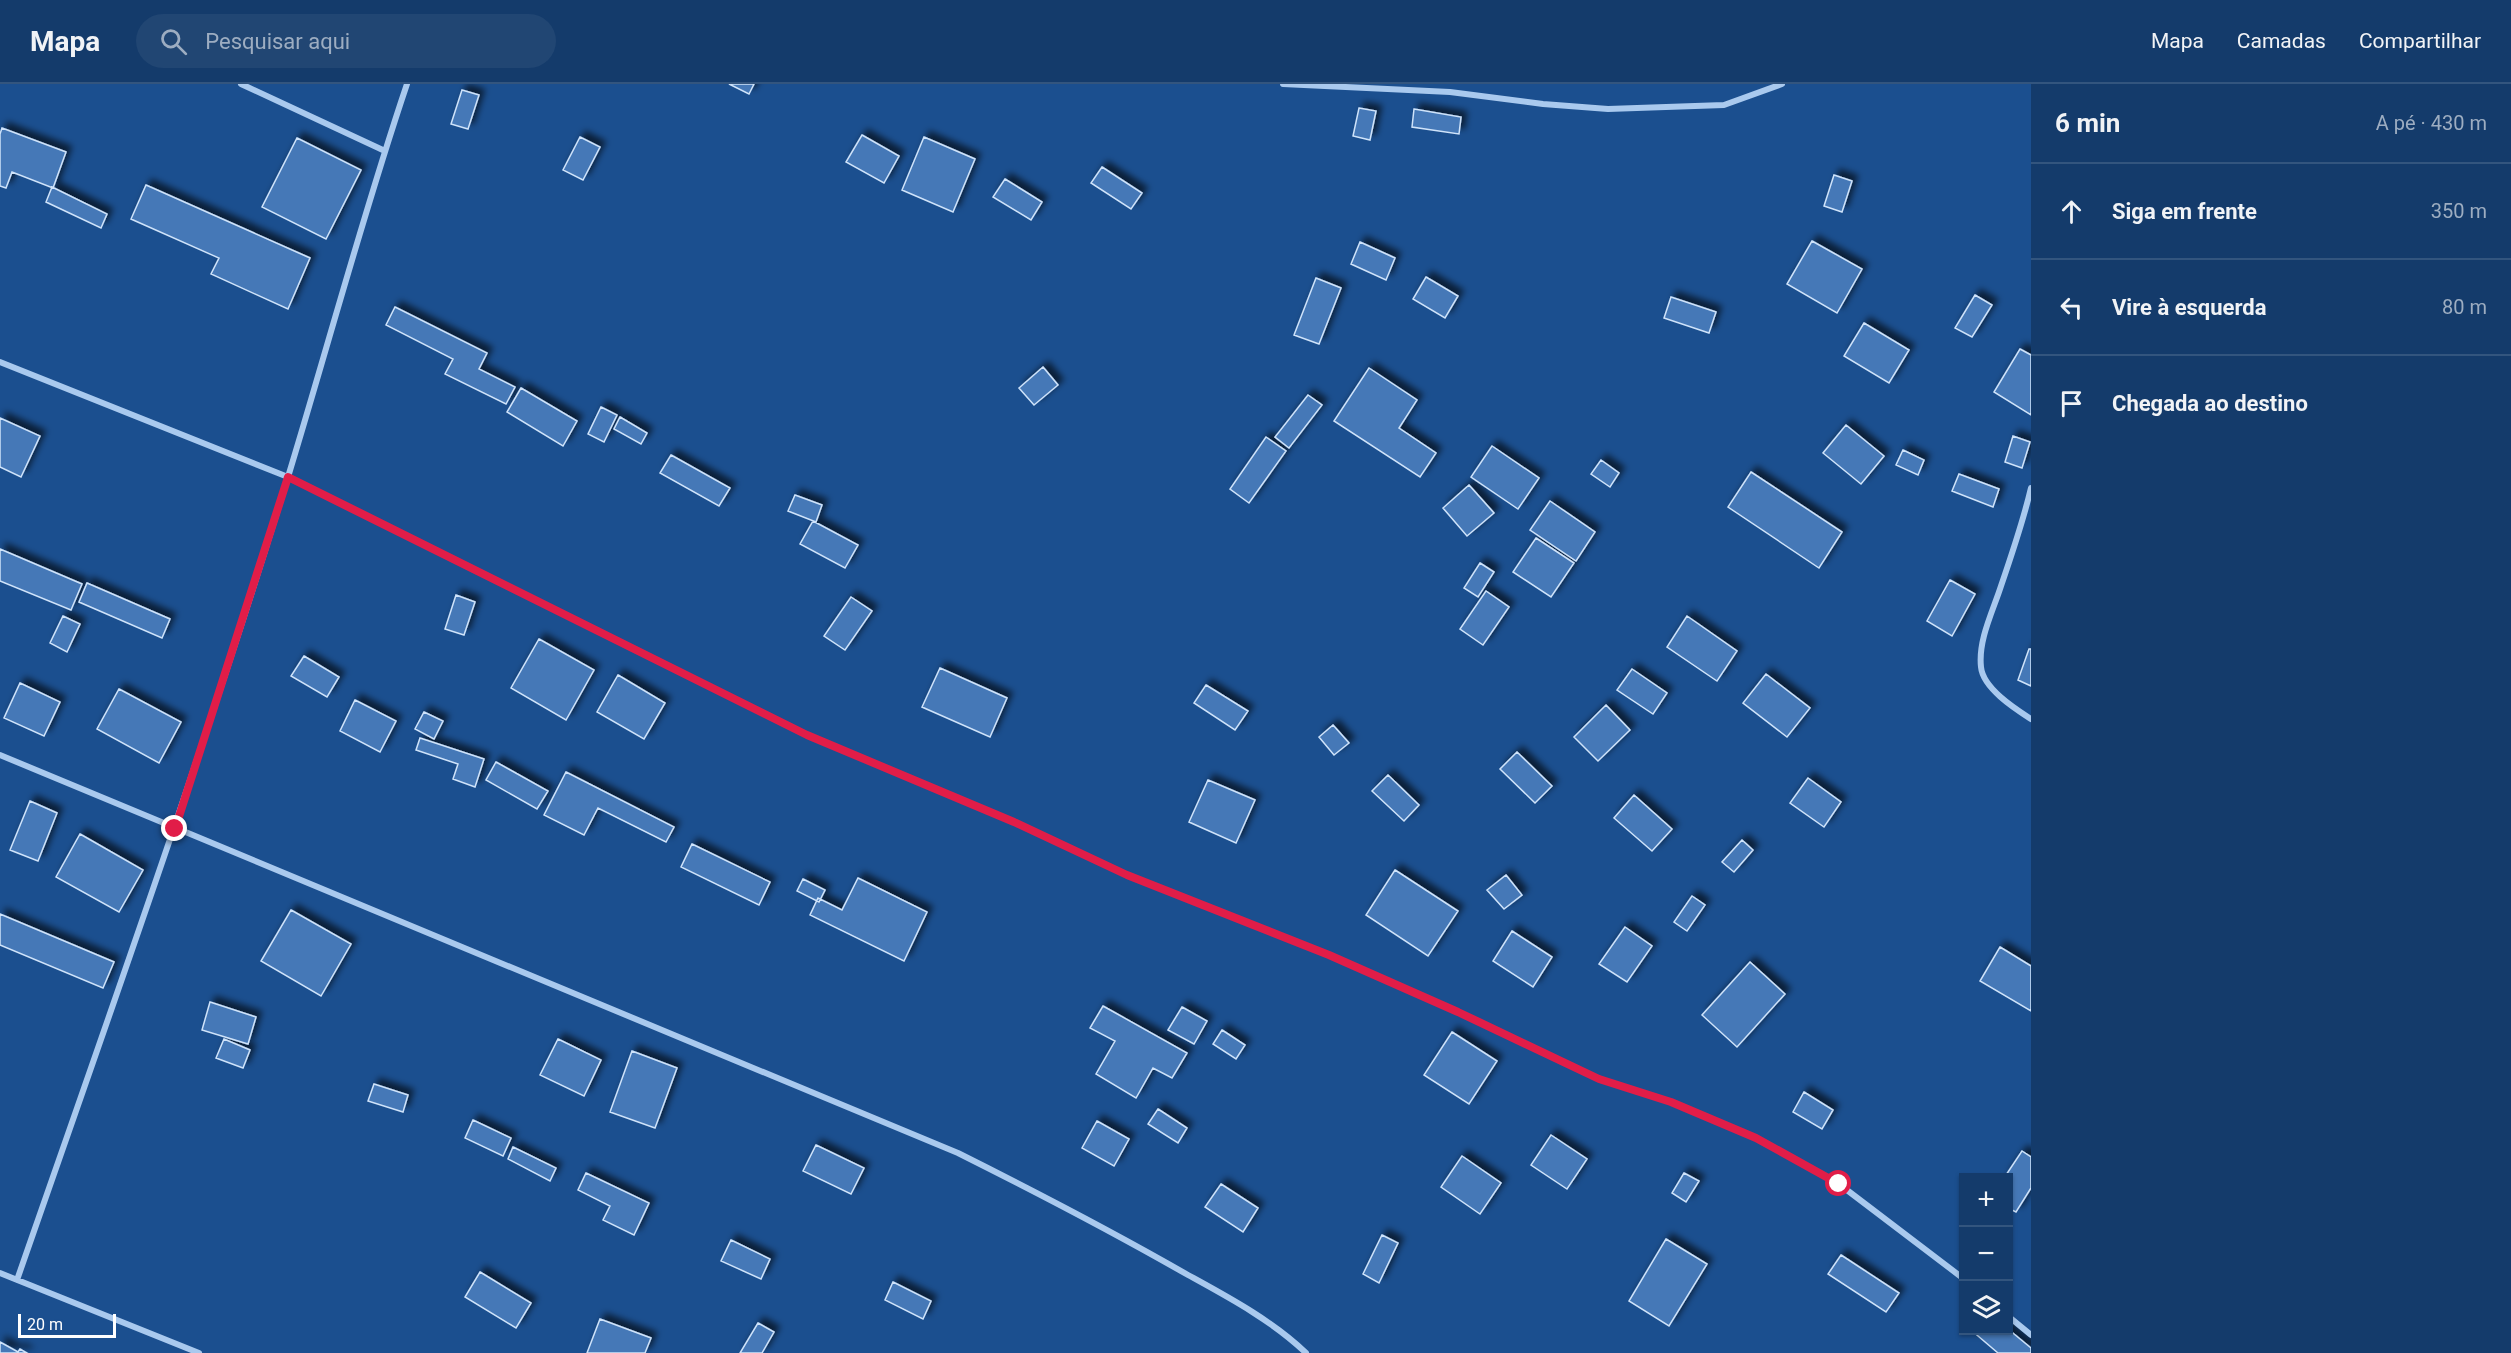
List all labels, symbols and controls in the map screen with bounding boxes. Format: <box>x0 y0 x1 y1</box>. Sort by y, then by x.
search box <box>136 14 556 68</box>
text: Mapa <box>30 25 100 58</box>
icon: search <box>157 25 190 58</box>
text: Pesquisar aqui <box>205 29 350 54</box>
text: Mapa <box>2151 29 2204 53</box>
text: Camadas <box>2237 29 2326 53</box>
text: Compartilhar <box>2359 29 2481 53</box>
text: 6 min <box>2055 108 2120 138</box>
text: A pé · 430 m <box>2376 111 2487 135</box>
icon: ahead <box>2055 195 2088 228</box>
text: Siga em frente <box>2112 199 2257 224</box>
text: 350 m <box>2431 199 2487 223</box>
icon: left <box>2055 291 2088 324</box>
text: Vire à esquerda <box>2112 295 2266 320</box>
text: 80 m <box>2442 295 2487 319</box>
icon: arrive <box>2055 387 2088 420</box>
text: Chegada ao destino <box>2112 391 2308 416</box>
route end <box>161 815 187 841</box>
route start <box>1825 1170 1851 1196</box>
map controls <box>1959 1173 2013 1335</box>
button: + <box>1959 1173 2013 1227</box>
button: − <box>1959 1227 2013 1281</box>
button: layers <box>1959 1281 2013 1335</box>
scale bar <box>18 1311 116 1338</box>
text: 20 m <box>27 1315 63 1334</box>

